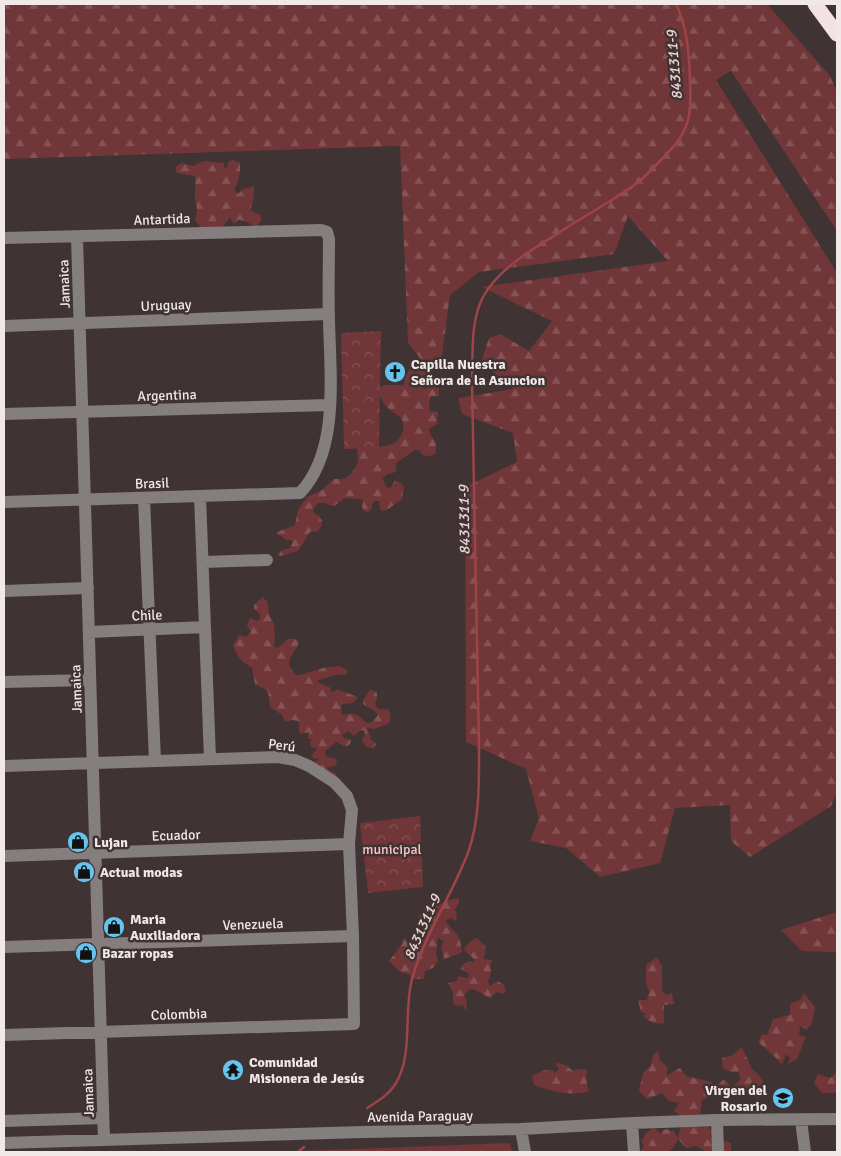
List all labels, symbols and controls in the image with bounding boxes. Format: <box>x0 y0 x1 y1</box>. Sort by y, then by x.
water label: 8431311-9 <box>662 29 686 100</box>
street label: Antartida <box>133 210 191 229</box>
street label: Jamaica <box>55 259 74 309</box>
street label: Uruguay <box>140 296 192 315</box>
place label: Capilla Nuestra Señora de la Asuncion <box>411 356 545 389</box>
church icon: Capilla Nuestra Señora de la Asuncion <box>383 360 407 384</box>
street label: Argentina <box>137 386 197 405</box>
street label: Brasil <box>134 474 170 493</box>
water label: 8431311-9 <box>454 484 474 555</box>
street label: Chile <box>131 606 163 625</box>
street label: Jamaica <box>67 664 86 714</box>
street label: Perú <box>267 735 297 756</box>
street label: Ecuador <box>151 826 202 845</box>
shop icon: Lujan <box>66 830 90 854</box>
place label: Lujan <box>94 834 128 851</box>
park label: municipal <box>362 841 422 858</box>
shop icon: Actual modas <box>72 860 96 884</box>
place label: Actual modas <box>100 864 183 881</box>
water label: 8431311-9 <box>400 891 445 962</box>
place label: Maria Auxiliadora <box>130 911 200 944</box>
shop icon: Maria Auxiliadora <box>102 915 126 939</box>
street label: Venezuela <box>222 915 284 934</box>
shop icon: Bazar ropas <box>74 941 98 965</box>
place label: Bazar ropas <box>102 945 173 962</box>
street label: Colombia <box>151 1005 207 1024</box>
place label: Comunidad Misionera de Jesús <box>249 1054 364 1087</box>
temple icon: Comunidad Misionera de Jesús <box>221 1058 245 1082</box>
street label: Jamaica <box>79 1068 98 1118</box>
place label: Virgen del Rosario <box>705 1082 768 1115</box>
school or university icon: Virgen del Rosario <box>771 1086 795 1110</box>
street label: Avenida Paraguay <box>367 1107 474 1126</box>

